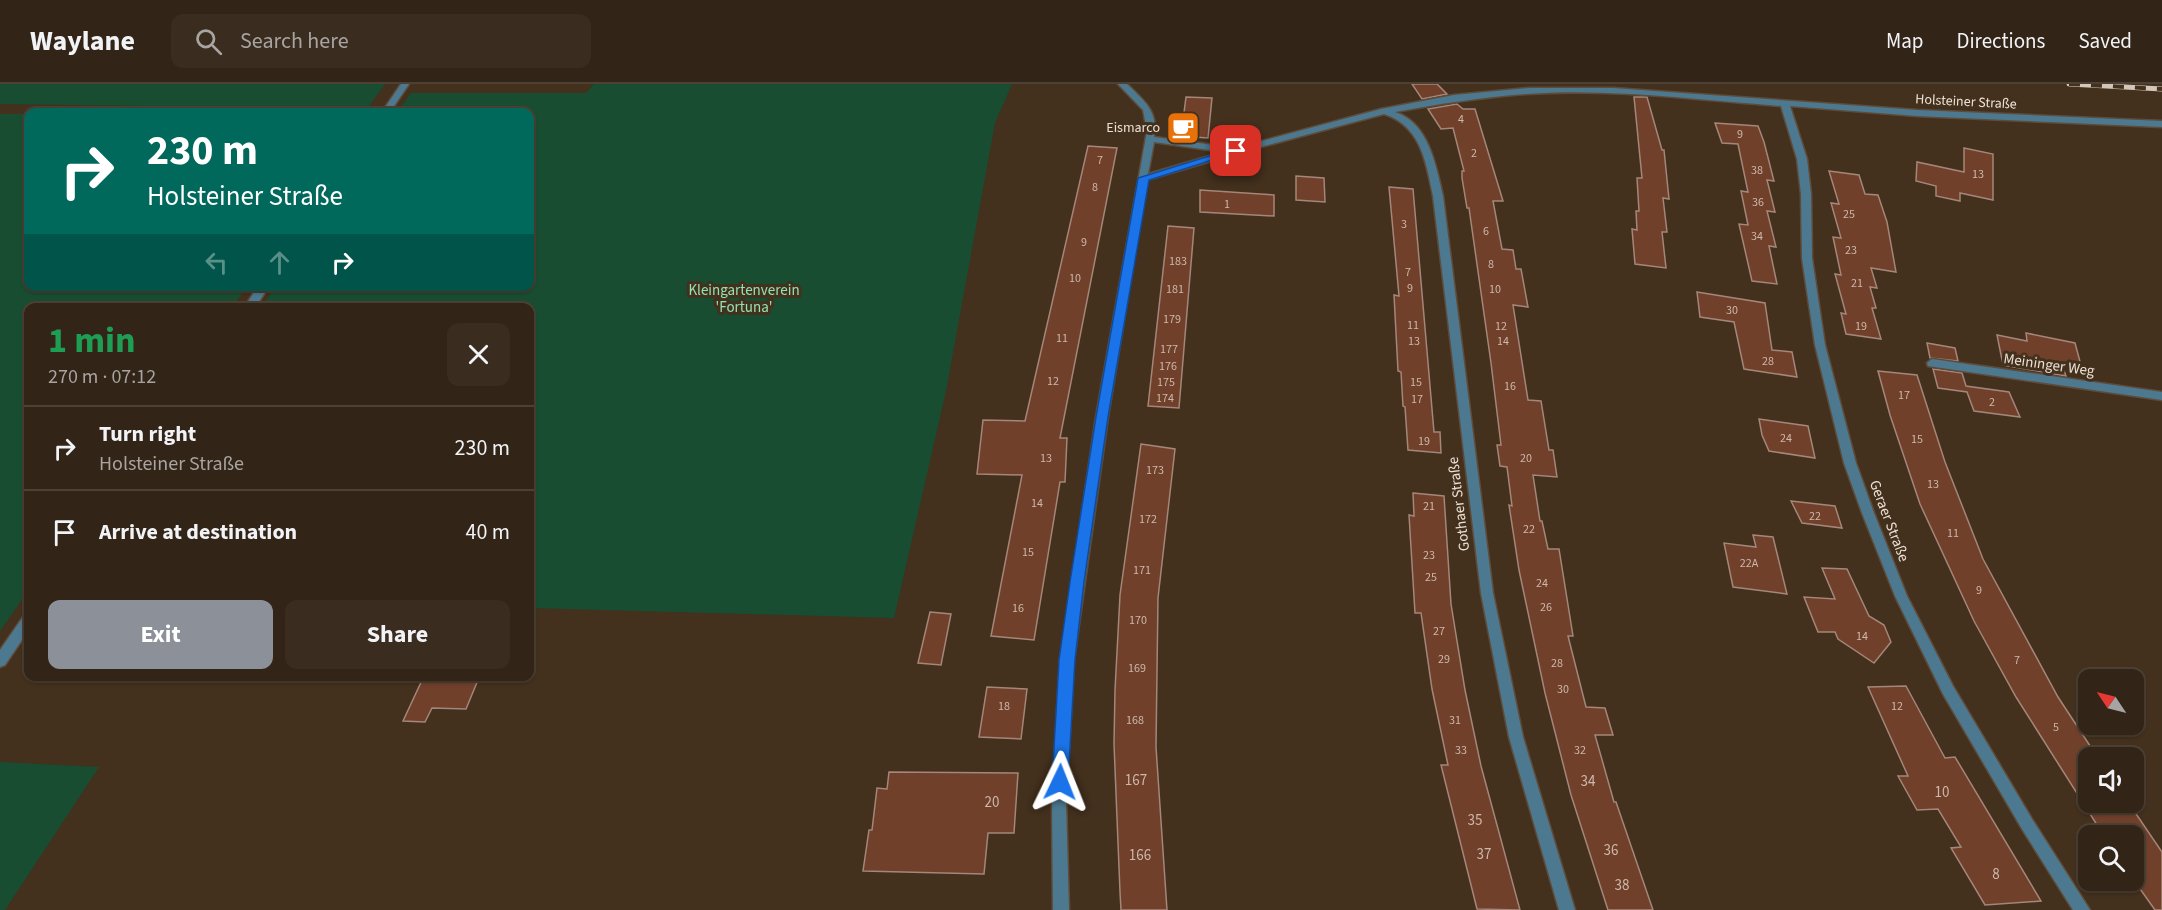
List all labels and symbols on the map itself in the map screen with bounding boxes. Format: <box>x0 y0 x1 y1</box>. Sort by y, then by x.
street label: Holsteiner Straße <box>1915 89 2017 115</box>
cafe icon: Eismarco <box>1165 110 1201 146</box>
house number: 4 <box>1458 111 1464 128</box>
place label: Eismarco <box>1106 118 1160 138</box>
pin <box>1210 125 1261 176</box>
house number: 9 <box>1737 126 1743 143</box>
house number: 2 <box>1471 145 1477 162</box>
house number: 7 <box>1097 152 1103 169</box>
house number: 38 <box>1751 162 1763 179</box>
house number: 13 <box>1972 166 1984 183</box>
house number: 8 <box>1092 179 1098 196</box>
house number: 36 <box>1752 194 1764 211</box>
house number: 1 <box>1224 196 1230 213</box>
house number: 25 <box>1843 206 1855 223</box>
house number: 3 <box>1401 216 1407 233</box>
house number: 6 <box>1483 223 1489 240</box>
house number: 34 <box>1751 228 1763 245</box>
house number: 9 <box>1081 234 1087 251</box>
house number: 23 <box>1845 242 1857 259</box>
house number: 183 <box>1169 253 1187 270</box>
house number: 8 <box>1488 256 1494 273</box>
house number: 7 <box>1405 264 1411 281</box>
house number: 10 <box>1069 270 1081 287</box>
house number: 21 <box>1851 275 1863 292</box>
park label: Kleingartenverein 'Fortuna' <box>688 280 800 318</box>
house number: 9 <box>1407 280 1413 297</box>
house number: 181 <box>1166 281 1184 298</box>
house number: 10 <box>1489 281 1501 298</box>
house number: 30 <box>1726 302 1738 319</box>
house number: 179 <box>1163 311 1181 328</box>
house number: 11 <box>1407 317 1419 334</box>
house number: 12 <box>1495 318 1507 335</box>
house number: 19 <box>1855 318 1867 335</box>
house number: 11 <box>1056 330 1068 347</box>
house number: 13 <box>1408 333 1420 350</box>
house number: 14 <box>1497 333 1509 350</box>
house number: 177 <box>1160 341 1178 358</box>
street label: Meininger Weg <box>2002 348 2096 382</box>
house number: 28 <box>1762 353 1774 370</box>
house number: 176 <box>1159 358 1177 375</box>
house number: 12 <box>1047 373 1059 390</box>
house number: 175 <box>1157 374 1175 391</box>
house number: 15 <box>1410 374 1422 391</box>
house number: 16 <box>1504 378 1516 395</box>
house number: 17 <box>1898 387 1910 404</box>
house number: 174 <box>1156 390 1174 407</box>
house number: 17 <box>1411 391 1423 408</box>
house number: 2 <box>1989 394 1995 411</box>
house number: 24 <box>1780 430 1792 447</box>
house number: 15 <box>1911 431 1923 448</box>
house number: 19 <box>1418 433 1430 450</box>
house number: 13 <box>1040 450 1052 467</box>
house number: 20 <box>1520 450 1532 467</box>
street label: Gothaer Straße <box>1443 456 1475 552</box>
house number: 173 <box>1146 462 1164 479</box>
house number: 13 <box>1927 476 1939 493</box>
street label: Geraer Straße <box>1864 477 1914 565</box>
house number: 14 <box>1031 495 1043 512</box>
house number: 21 <box>1423 498 1435 515</box>
house number: 22 <box>1809 508 1821 525</box>
house number: 172 <box>1139 511 1157 528</box>
house number: 22 <box>1523 521 1535 538</box>
house number: 11 <box>1947 525 1959 542</box>
house number: 15 <box>1022 544 1034 561</box>
house number: 23 <box>1423 547 1435 564</box>
house number: 22A <box>1740 555 1759 572</box>
house number: 171 <box>1133 562 1151 579</box>
house number: 25 <box>1425 569 1437 586</box>
house number: 24 <box>1536 575 1548 592</box>
house number: 9 <box>1976 582 1982 599</box>
house number: 26 <box>1540 599 1552 616</box>
house number: 16 <box>1012 600 1024 617</box>
house number: 170 <box>1129 612 1147 629</box>
house number: 27 <box>1433 623 1445 640</box>
house number: 14 <box>1856 628 1868 645</box>
house number: 29 <box>1438 651 1450 668</box>
house number: 7 <box>2014 652 2020 669</box>
house number: 28 <box>1551 655 1563 672</box>
house number: 169 <box>1128 660 1146 677</box>
north arrow <box>2078 669 2144 735</box>
house number: 30 <box>1557 681 1569 698</box>
house number: 18 <box>998 698 1010 715</box>
house number: 12 <box>1891 698 1903 715</box>
house number: 168 <box>1126 712 1144 729</box>
house number: 31 <box>1449 712 1461 729</box>
house number: 5 <box>2053 719 2059 736</box>
house number: 33 <box>1455 742 1467 759</box>
house number: 32 <box>1574 742 1586 759</box>
position arrow <box>1028 750 1092 814</box>
house number: 167 <box>1125 770 1147 791</box>
house number: 34 <box>1581 771 1596 792</box>
house number: 10 <box>1935 782 1949 803</box>
house number: 20 <box>985 792 999 813</box>
house number: 35 <box>1468 810 1482 831</box>
house number: 36 <box>1604 840 1618 861</box>
house number: 37 <box>1477 844 1491 865</box>
house number: 166 <box>1129 845 1151 866</box>
house number: 8 <box>1992 864 2000 885</box>
house number: 38 <box>1615 875 1629 896</box>

